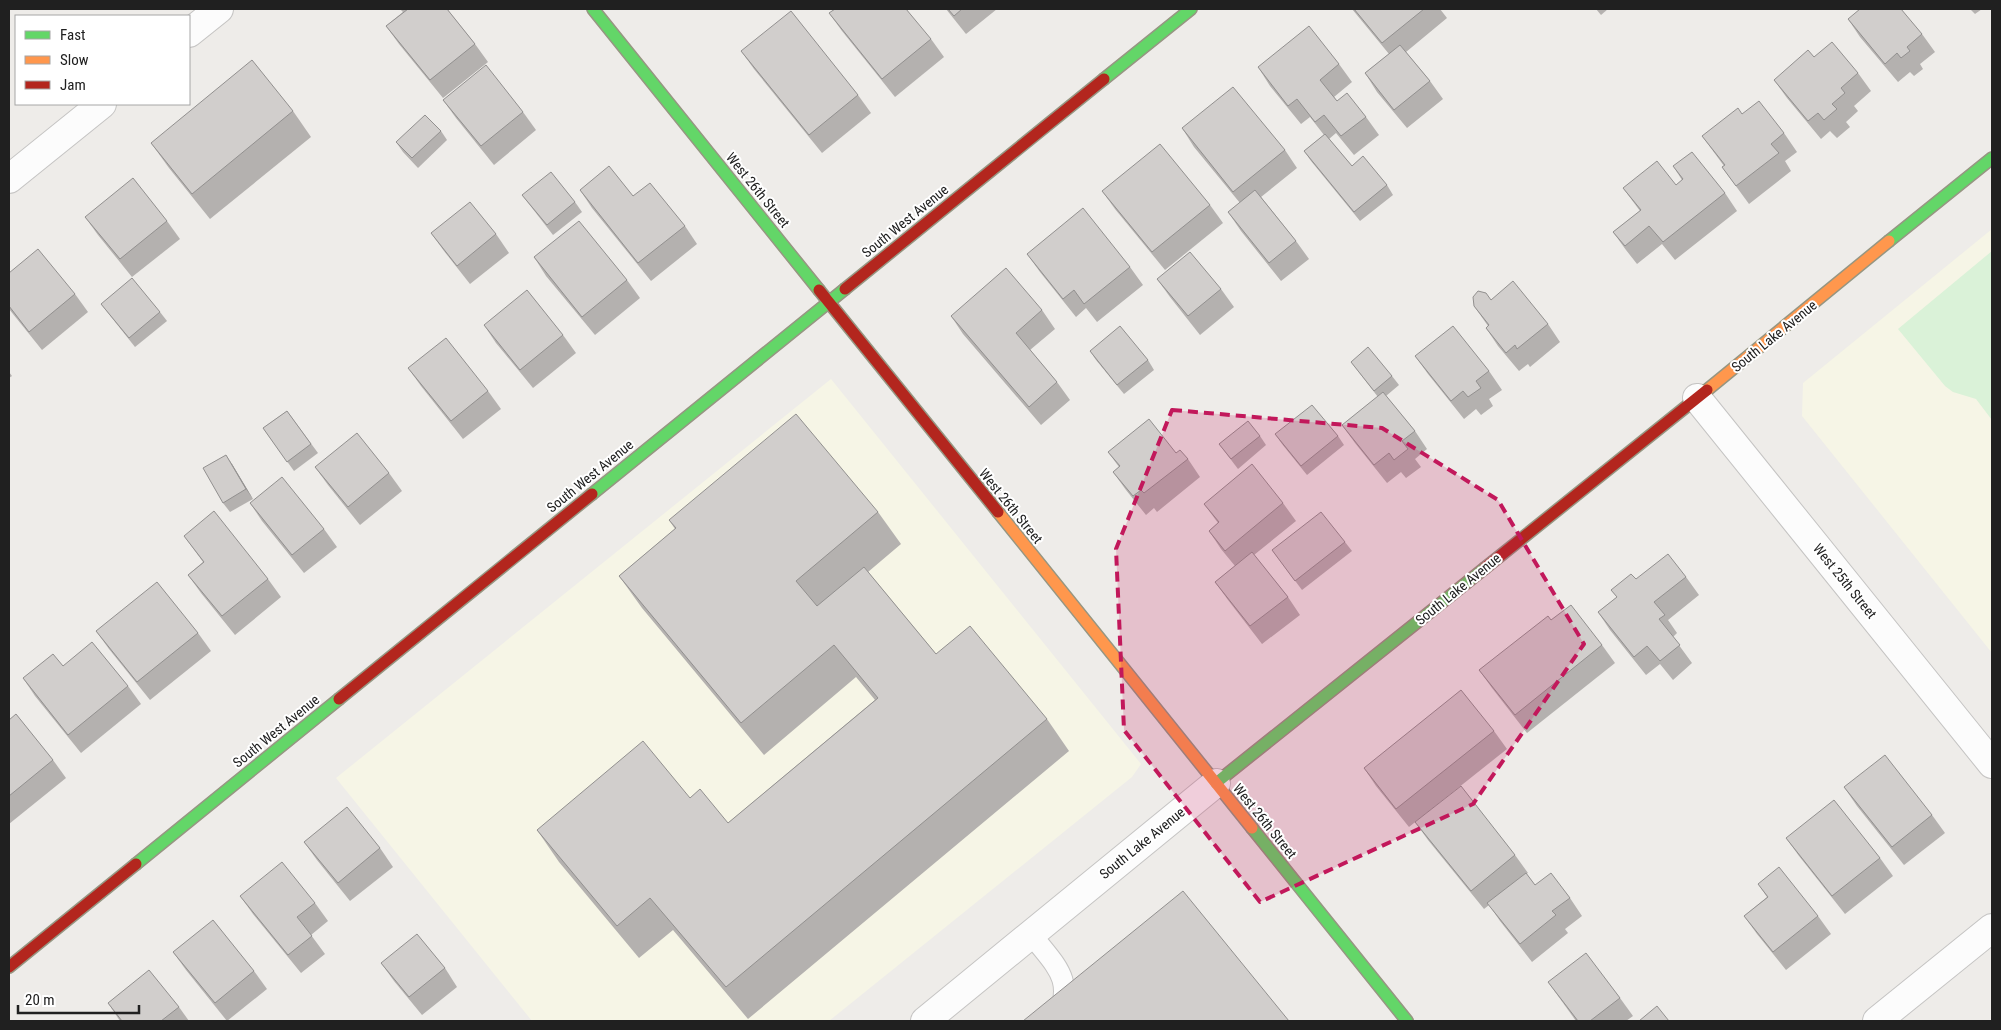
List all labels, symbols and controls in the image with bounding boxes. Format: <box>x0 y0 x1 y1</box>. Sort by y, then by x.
legend <box>15 15 190 105</box>
text: Fast <box>60 26 85 44</box>
text: Slow <box>60 51 89 69</box>
text: Jam <box>60 76 86 94</box>
street label: West 26th Street <box>723 149 793 231</box>
street label: South West Avenue <box>859 181 952 261</box>
street label: South Lake Avenue <box>1728 297 1820 375</box>
street label: South West Avenue <box>544 436 637 516</box>
street label: West 26th Street <box>976 465 1046 547</box>
street label: West 25th Street <box>1810 540 1880 622</box>
street label: South Lake Avenue <box>1412 550 1504 628</box>
street label: South West Avenue <box>230 691 323 771</box>
street label: West 26th Street <box>1230 780 1300 862</box>
street label: South Lake Avenue <box>1096 804 1188 882</box>
scale bar <box>18 982 139 1014</box>
text: 20 m <box>25 991 55 1009</box>

